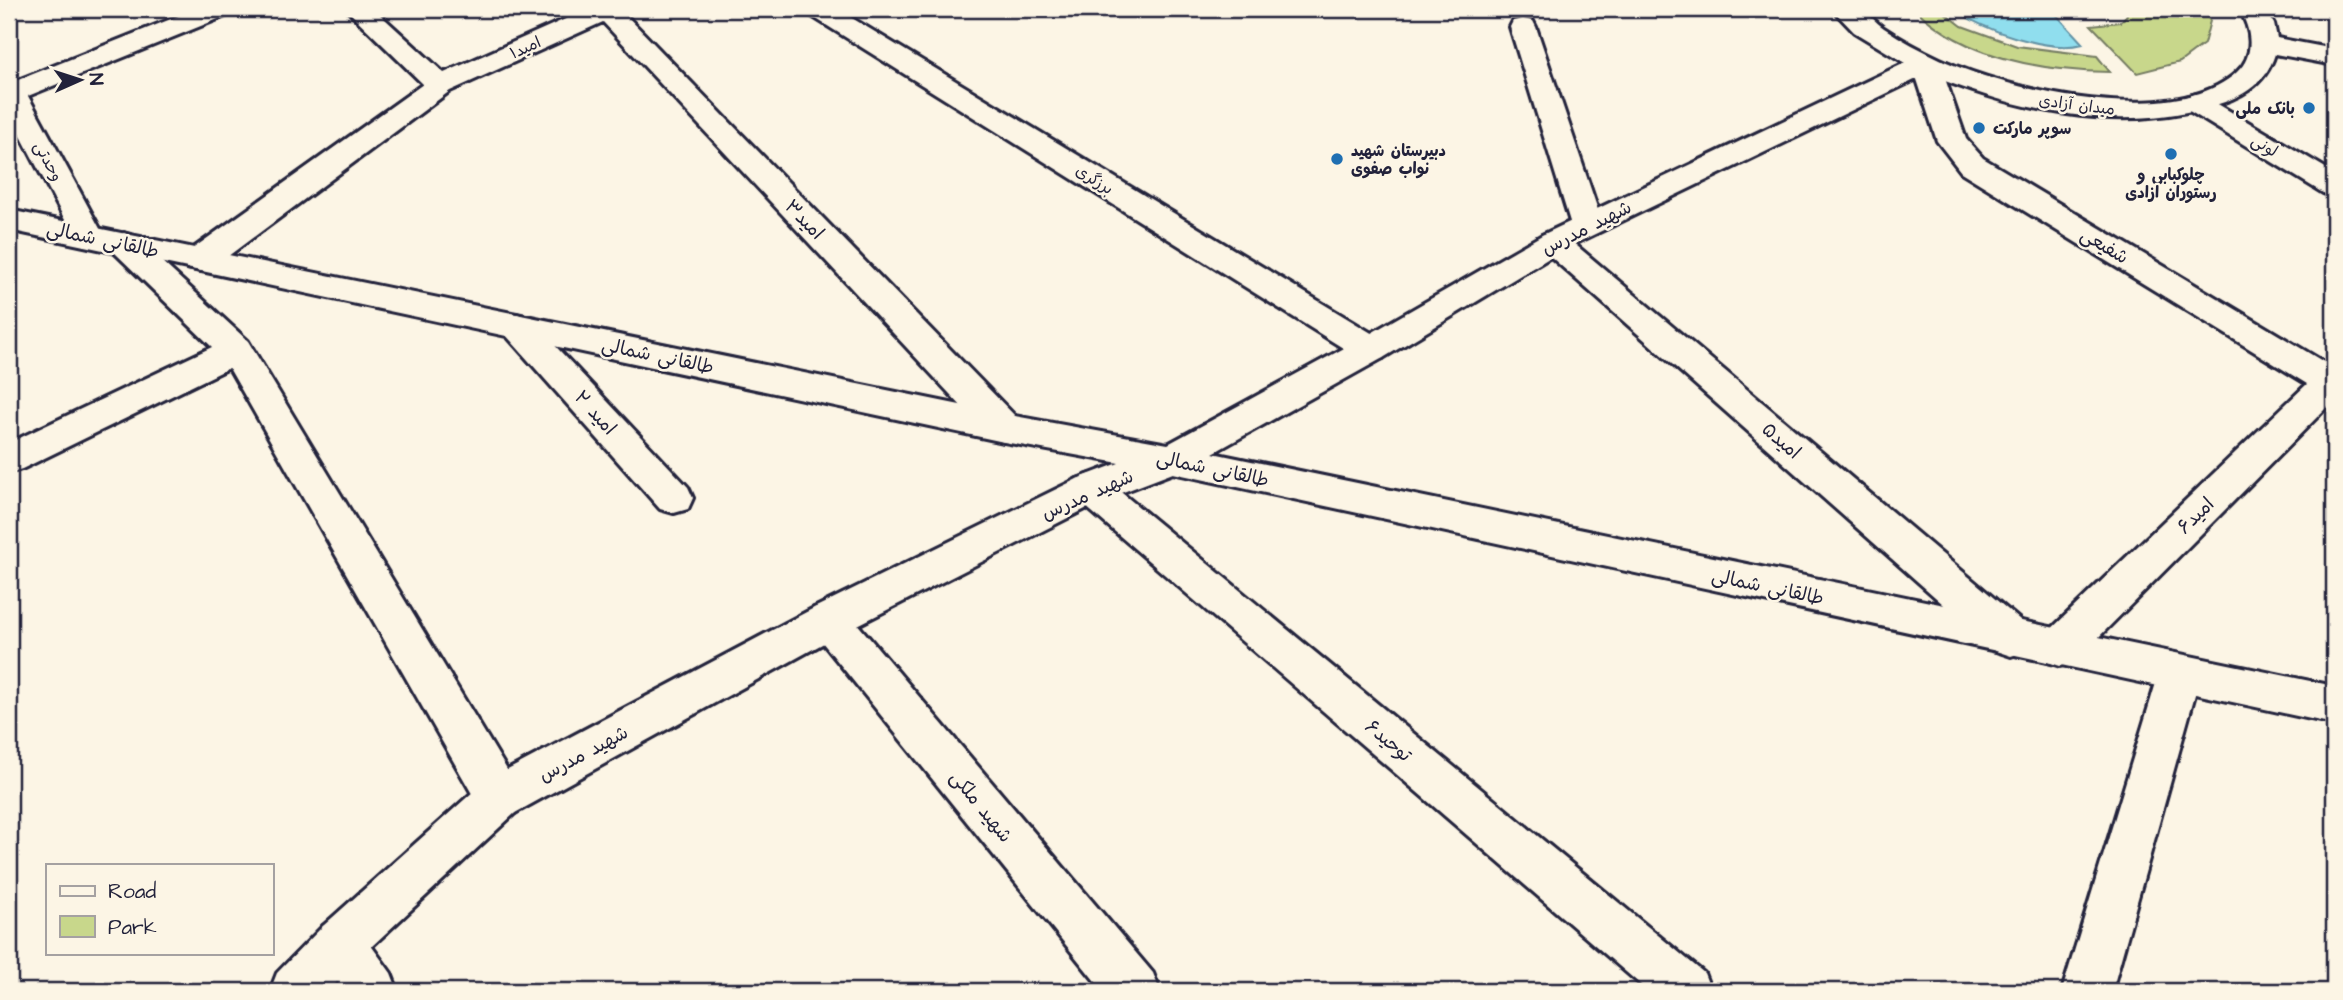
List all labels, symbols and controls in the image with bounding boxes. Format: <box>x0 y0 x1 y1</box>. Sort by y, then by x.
street label: امید۱ <box>506 31 545 64</box>
north arrow <box>46 46 116 116</box>
text: N <box>82 73 109 86</box>
street label: میدان آزادی <box>2037 89 2116 121</box>
place label: بانک ملی <box>2236 98 2295 120</box>
marker: بانک ملی <box>2301 100 2317 116</box>
place label: سوپر مارکت <box>1993 118 2071 140</box>
marker: سوپر مارکت <box>1971 120 1987 136</box>
street label: لونی <box>2247 129 2282 162</box>
street label: وحدتی <box>28 138 68 185</box>
place label: دبیرستان شهید نواب صفوی <box>1351 140 1446 180</box>
marker: چلوکبابی و رستوران ازادی <box>2163 146 2179 162</box>
marker: دبیرستان شهید نواب صفوی <box>1329 151 1345 167</box>
street label: برزگری <box>1071 160 1118 200</box>
place label: چلوکبابی و رستوران ازادی <box>2125 164 2217 204</box>
street label: امید۳ <box>778 194 830 246</box>
street label: شهید مدرس <box>1537 194 1636 263</box>
street label: طالقانی شمالی <box>44 215 161 266</box>
street label: شفیعی <box>2075 221 2133 271</box>
street label: طالقانی شمالی <box>599 331 716 382</box>
street label: امید ۲ <box>568 385 622 441</box>
street label: امید۵ <box>1755 416 1807 466</box>
street label: طالقانی شمالی <box>1154 444 1271 495</box>
street label: شهید مدرس <box>1037 463 1138 528</box>
street label: امید۶ <box>2171 492 2221 541</box>
street label: طالقانی شمالی <box>1709 562 1826 613</box>
street label: توحید۶ <box>1359 714 1418 769</box>
street label: شهید مدرس <box>534 719 633 789</box>
street label: شهید ملکی <box>943 765 1018 849</box>
legend <box>46 864 273 954</box>
text: Road <box>108 877 156 906</box>
text: Park <box>108 913 157 942</box>

